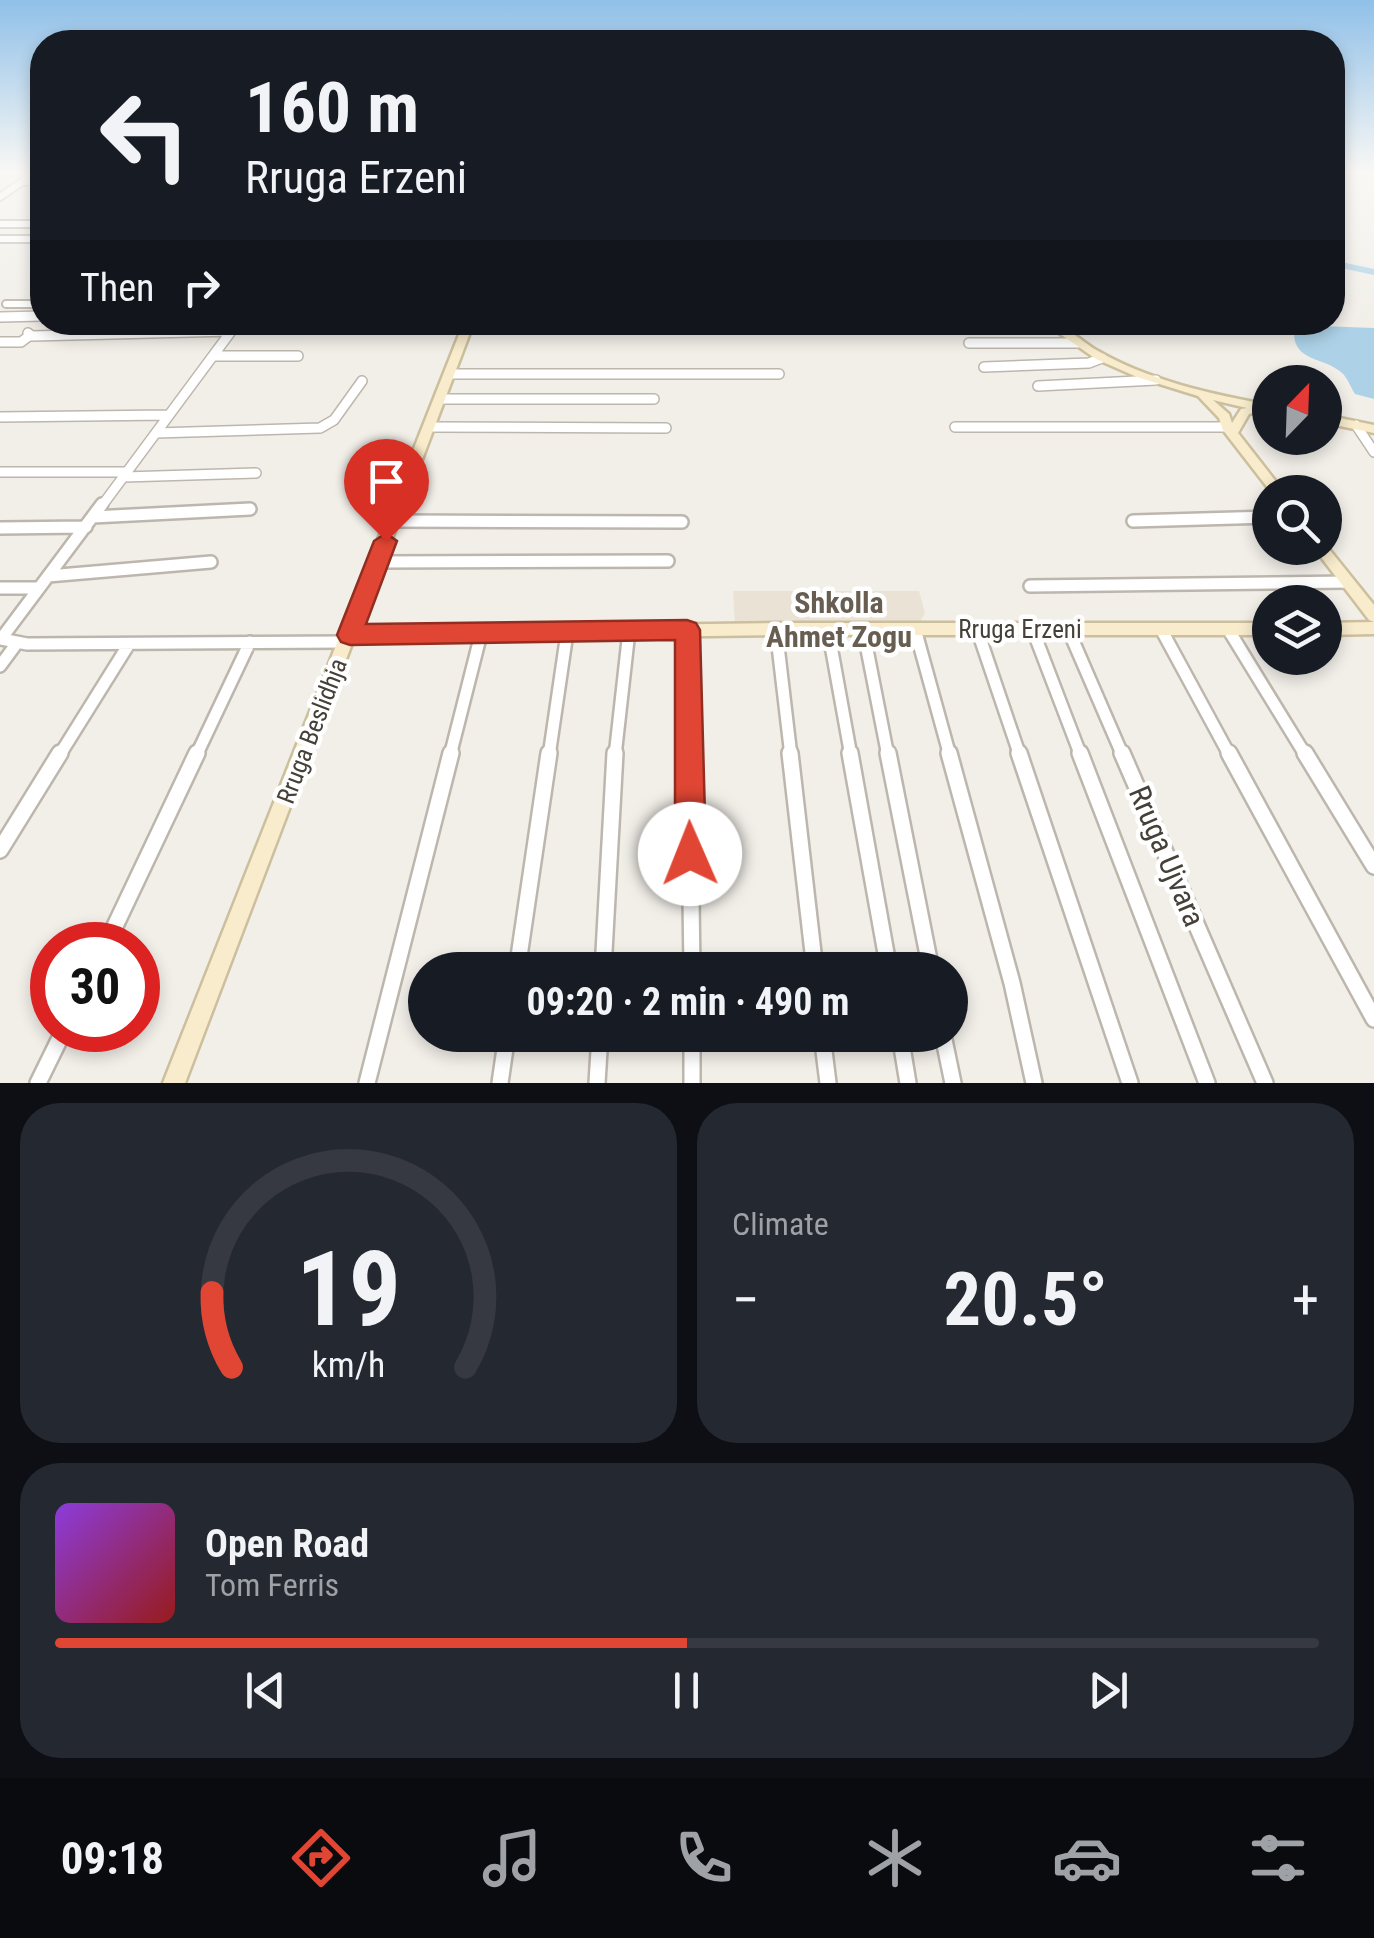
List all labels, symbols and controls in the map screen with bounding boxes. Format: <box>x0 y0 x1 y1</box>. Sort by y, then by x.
text: 160 m <box>245 67 419 149</box>
icon: left <box>80 70 210 200</box>
text: Rruga Erzeni <box>245 151 467 204</box>
icon: right <box>174 260 229 315</box>
text: Then <box>80 266 154 310</box>
north arrow <box>1252 365 1342 455</box>
map controls <box>1252 365 1342 675</box>
pin <box>344 439 429 542</box>
icon: arrive <box>359 454 414 509</box>
button: search <box>1252 475 1342 565</box>
district label: Shkolla Ahmet Zogu <box>766 585 912 654</box>
button: layers <box>1252 585 1342 675</box>
street label: Rruga Erzeni <box>958 615 1082 644</box>
street label: Rruga Beslidhja <box>271 654 353 808</box>
street label: Rruga Ujvara <box>1122 781 1212 931</box>
position arrow <box>638 802 742 906</box>
speed limit sign: 30 <box>30 922 160 1052</box>
text: 09:20 · 2 min · 490 m <box>527 980 849 1024</box>
text: Climate <box>732 1205 829 1243</box>
text: 19 <box>296 1229 401 1350</box>
text: 20.5° <box>943 1255 1108 1343</box>
text: − <box>732 1268 760 1332</box>
text: + <box>1292 1268 1319 1332</box>
text: km/h <box>312 1344 385 1386</box>
text: Open Road <box>205 1522 369 1566</box>
text: Tom Ferris <box>205 1566 339 1604</box>
icon: previous <box>238 1663 293 1718</box>
icon: pause <box>659 1663 714 1718</box>
icon: next <box>1081 1663 1136 1718</box>
icon: directions <box>286 1823 356 1893</box>
icon: music <box>477 1823 547 1893</box>
icon: phone <box>669 1823 739 1893</box>
icon: climate <box>860 1823 930 1893</box>
icon: car <box>1052 1823 1122 1893</box>
icon: filters <box>1243 1823 1313 1893</box>
text: 09:18 <box>61 1832 164 1885</box>

